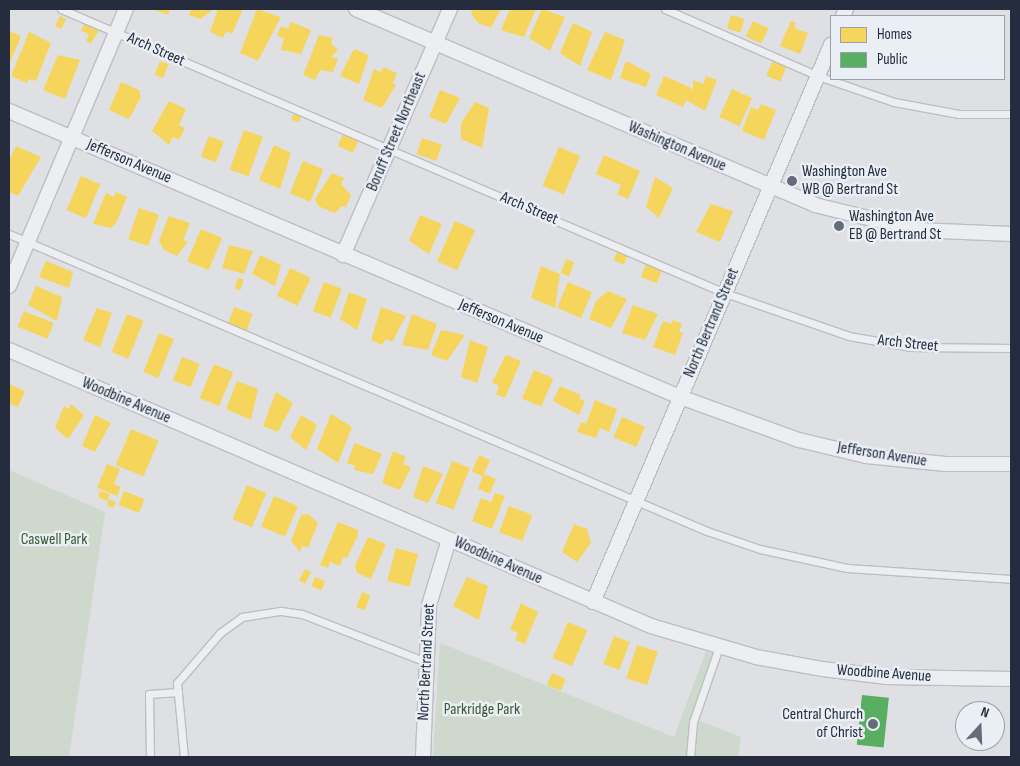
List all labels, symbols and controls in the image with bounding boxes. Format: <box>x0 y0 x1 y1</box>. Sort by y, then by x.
legend <box>830 15 1005 80</box>
text: Homes <box>877 25 912 44</box>
street label: Arch Street <box>124 29 188 71</box>
text: Public <box>877 50 908 69</box>
street label: Boruff Street Northeast <box>363 70 431 194</box>
street label: Washington Avenue <box>625 118 729 176</box>
street label: Jefferson Avenue <box>84 136 174 188</box>
place label: Washington Ave WB @ Bertrand St <box>802 162 898 200</box>
marker: Washington Ave WB @ Bertrand St <box>786 175 798 187</box>
street label: Arch Street <box>497 188 561 230</box>
place label: Washington Ave EB @ Bertrand St <box>849 207 941 245</box>
marker: Washington Ave EB @ Bertrand St <box>833 220 845 232</box>
street label: North Bertrand Street <box>680 265 744 381</box>
street label: Jefferson Avenue <box>456 296 546 348</box>
street label: Arch Street <box>877 331 939 357</box>
street label: Woodbine Avenue <box>79 374 173 428</box>
street label: Jefferson Avenue <box>836 438 928 472</box>
park label: Caswell Park <box>21 530 87 550</box>
street label: Woodbine Avenue <box>451 533 545 589</box>
street label: North Bertrand Street <box>414 603 440 721</box>
street label: Woodbine Avenue <box>836 661 932 687</box>
park label: Parkridge Park <box>444 700 520 720</box>
north arrow <box>955 701 1005 751</box>
text: N <box>979 703 991 722</box>
place label: Central Church of Christ <box>782 705 863 743</box>
marker: Central Church of Christ <box>867 718 879 730</box>

